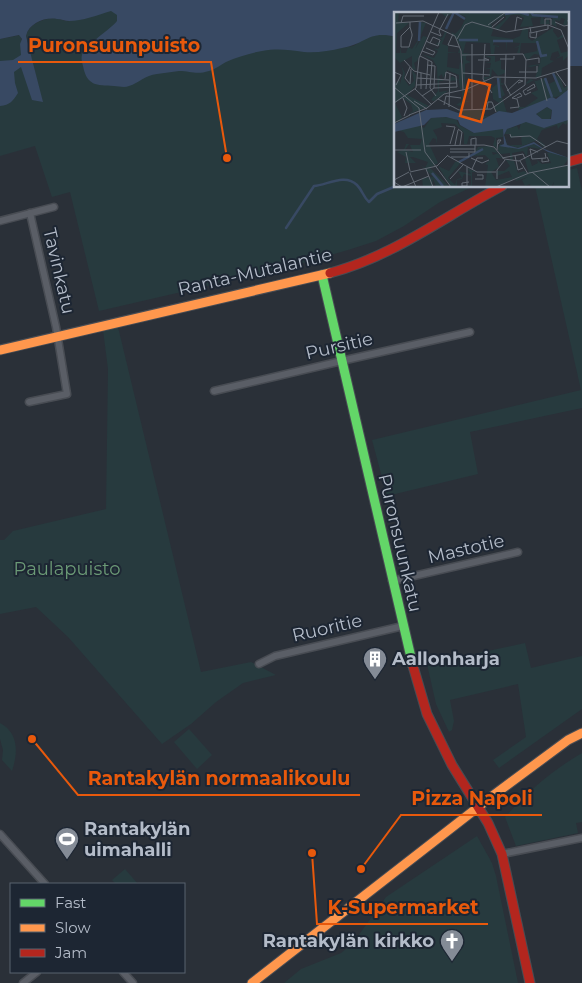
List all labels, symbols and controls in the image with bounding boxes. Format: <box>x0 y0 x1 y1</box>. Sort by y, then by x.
inset map <box>394 12 570 188</box>
callout: Puronsuunpuisto <box>18 28 211 62</box>
text: Puronsuunpuisto <box>28 34 200 57</box>
street label: Tavinkatu <box>38 226 80 316</box>
street label: Ranta-Mutalantie <box>176 244 334 300</box>
street label: Pursitie <box>303 328 375 364</box>
street label: Puronsuunkatu <box>373 472 427 614</box>
street label: Mastotie <box>426 529 507 568</box>
park label: Paulapuisto <box>13 558 121 580</box>
street label: Ruoritie <box>290 609 364 647</box>
building icon: Aallonharja <box>362 646 388 680</box>
place label: Aallonharja <box>391 648 500 670</box>
callout: Rantakylän normaalikoulu <box>78 761 360 795</box>
text: Rantakylän normaalikoulu <box>88 767 350 790</box>
callout: Pizza Napoli <box>401 781 542 815</box>
text: Pizza Napoli <box>411 787 533 810</box>
place label: Rantakylän uimahalli <box>84 818 190 861</box>
sports icon: Rantakylän uimahalli <box>54 826 80 860</box>
legend <box>10 883 185 973</box>
callout: K-Supermarket <box>317 890 488 924</box>
text: Fast <box>55 893 86 912</box>
text: K-Supermarket <box>328 896 478 919</box>
text: Slow <box>55 918 91 937</box>
church icon: Rantakylän kirkko <box>439 928 465 962</box>
place label: Rantakylän kirkko <box>263 930 434 952</box>
text: Jam <box>54 943 87 962</box>

